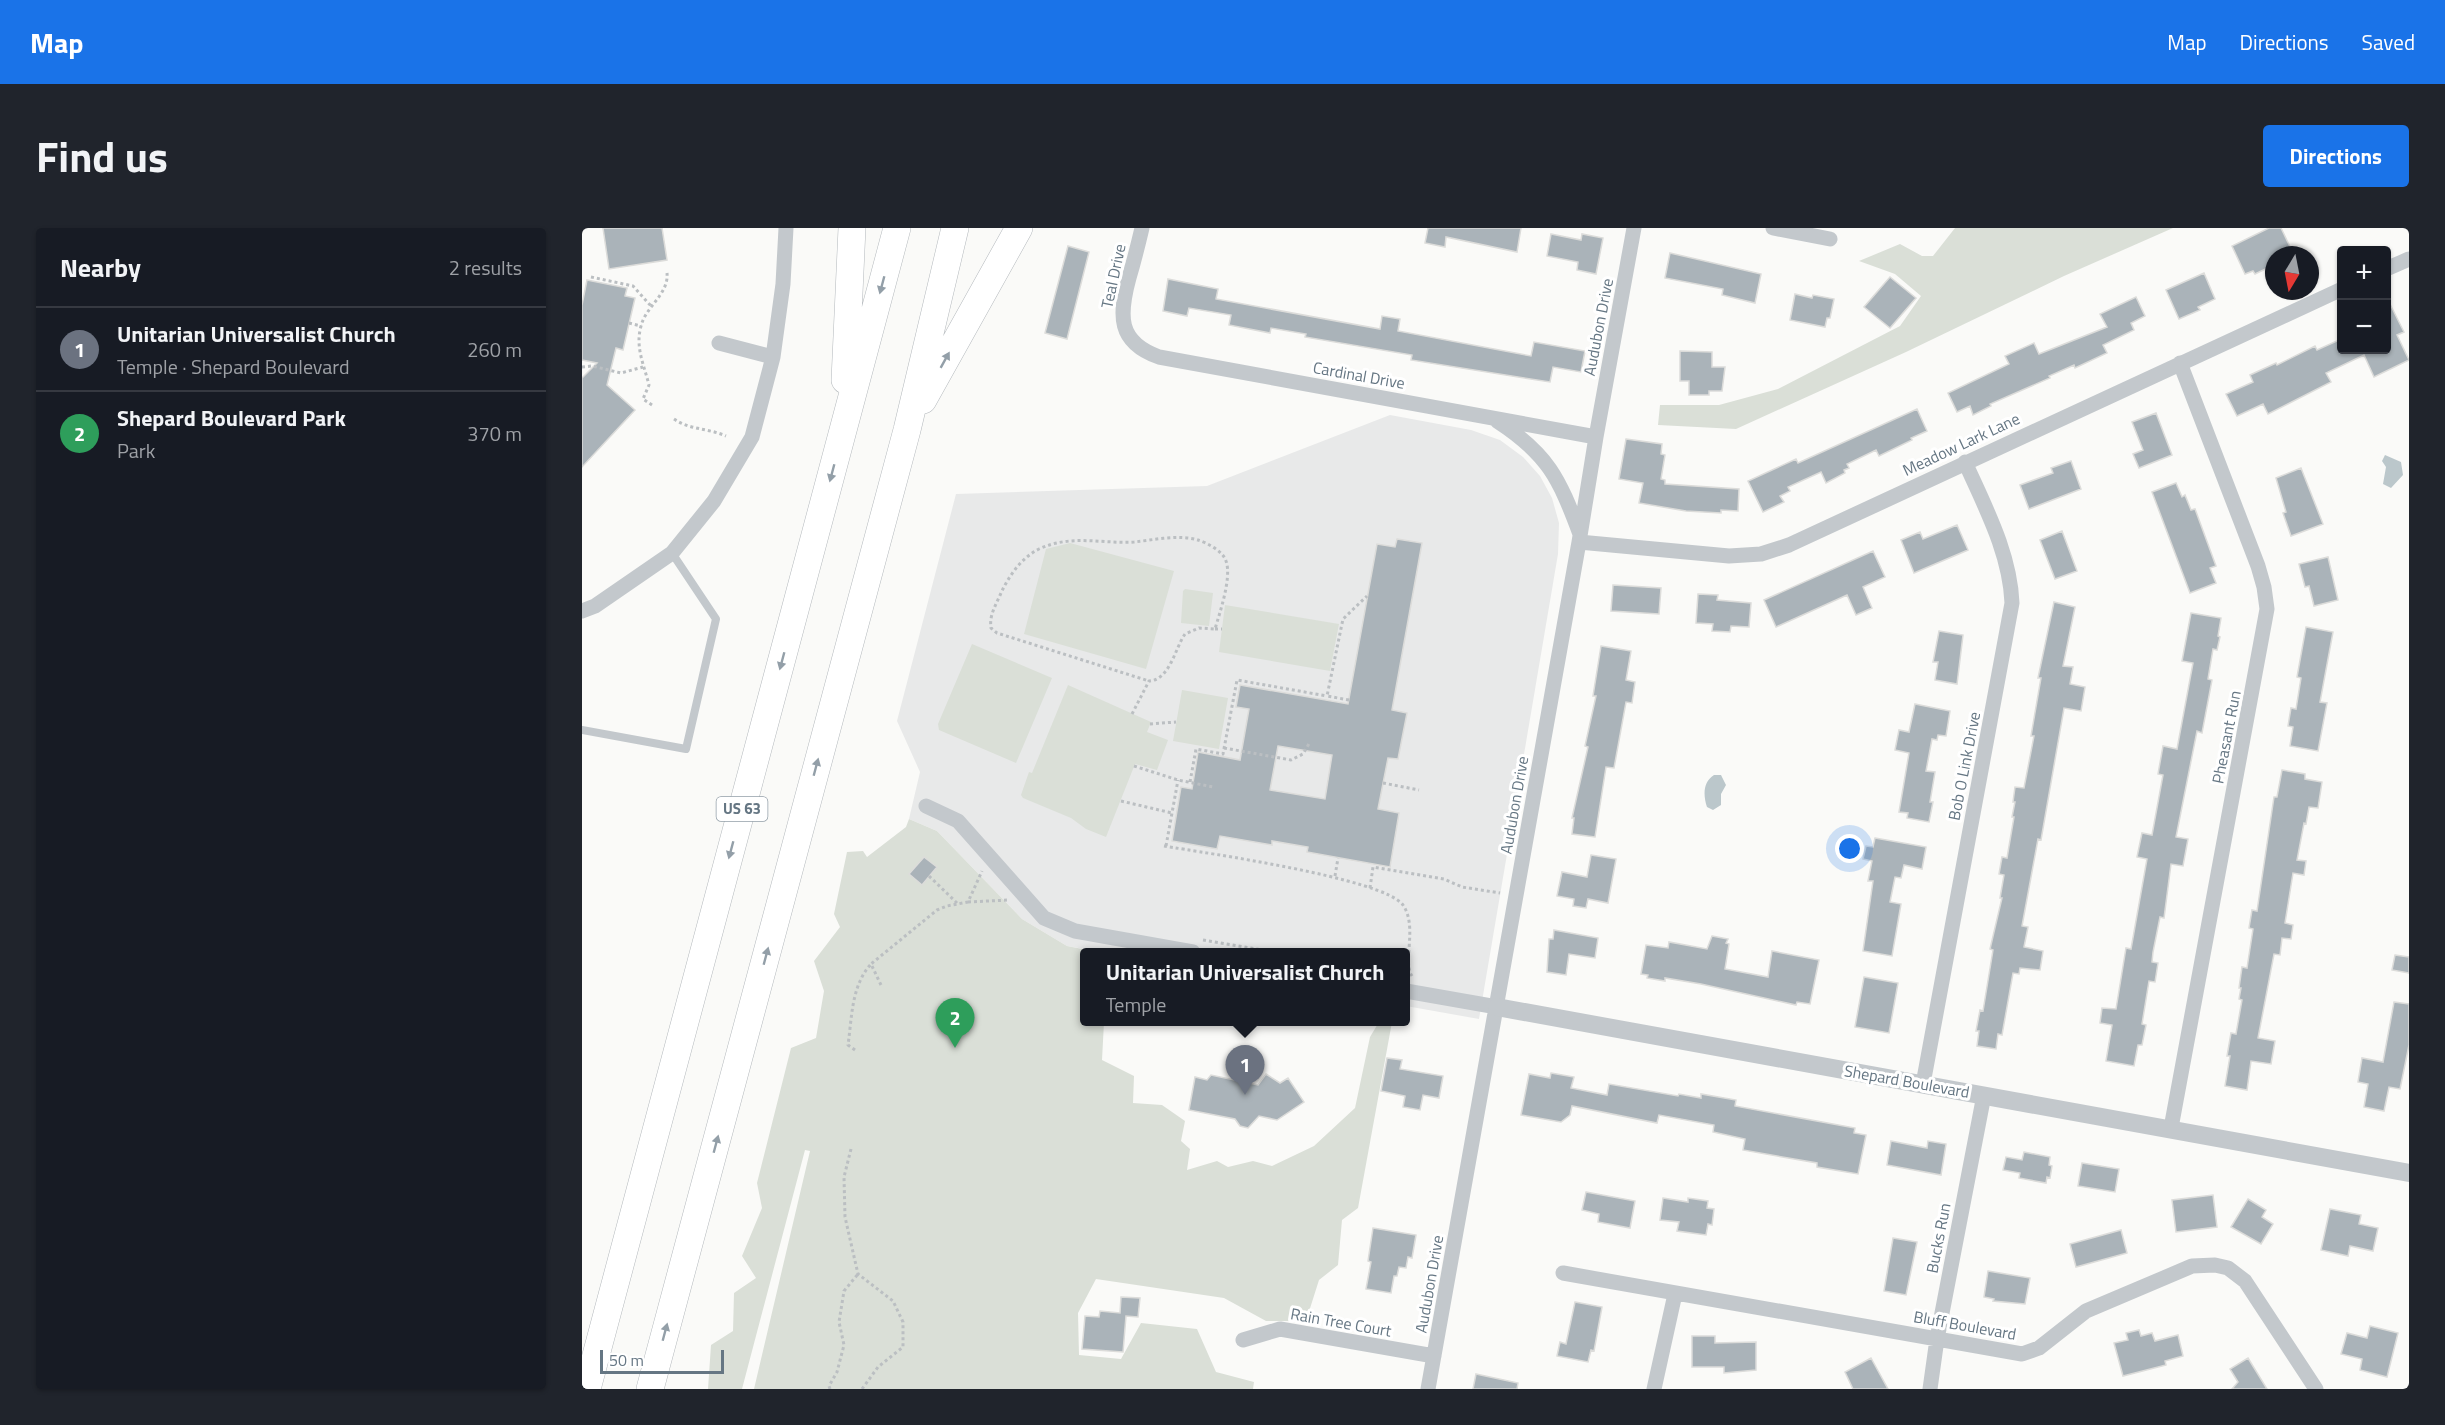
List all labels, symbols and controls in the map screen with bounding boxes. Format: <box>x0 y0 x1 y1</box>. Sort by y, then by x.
text: Map <box>30 21 84 64</box>
text: Map <box>2167 26 2207 58</box>
text: Directions <box>2240 26 2329 58</box>
text: Saved <box>2362 26 2415 58</box>
text: Find us <box>36 124 168 188</box>
button: Directions <box>2263 125 2409 187</box>
street label: Teal Drive <box>1094 242 1132 310</box>
north arrow <box>2265 246 2319 300</box>
map controls <box>2337 246 2391 354</box>
button: + <box>2337 246 2391 300</box>
text: Nearby <box>60 248 141 287</box>
text: 2 results <box>449 252 522 283</box>
one-way arrow <box>877 275 887 294</box>
street label: Audubon Drive <box>1577 276 1619 378</box>
button: − <box>2337 300 2391 354</box>
text: Unitarian Universalist Church <box>117 317 396 351</box>
text: 1 <box>74 334 85 365</box>
text: 260 m <box>467 334 522 365</box>
text: Temple · Shepard Boulevard <box>117 351 350 382</box>
one-way arrow <box>940 351 950 368</box>
street label: Cardinal Drive <box>1311 355 1407 395</box>
text: Shepard Boulevard Park <box>117 401 346 435</box>
street label: Meadow Lark Lane <box>1898 406 2024 482</box>
text: 2 <box>74 418 85 449</box>
text: 370 m <box>467 418 522 449</box>
text: Park <box>117 435 155 466</box>
one-way arrow <box>827 464 836 482</box>
one-way arrow <box>776 652 786 670</box>
street label: Pheasant Run <box>2205 688 2247 786</box>
street label: Bob O Link Drive <box>1942 710 1986 822</box>
street label: Audubon Drive <box>1494 754 1534 856</box>
one-way arrow <box>812 758 822 776</box>
road number: US 63 <box>716 797 768 821</box>
your location <box>1835 834 1864 863</box>
one-way arrow <box>726 841 736 859</box>
one-way arrow <box>762 947 771 965</box>
popup <box>1080 948 1410 1026</box>
text: Unitarian Universalist Church <box>1106 955 1384 989</box>
text: Temple <box>1106 989 1166 1020</box>
pin: 2 <box>936 998 974 1048</box>
pin: 1 <box>1226 1046 1264 1095</box>
street label: Shepard Boulevard <box>1842 1058 1972 1104</box>
one-way arrow <box>711 1135 721 1153</box>
street label: Bucks Run <box>1919 1201 1957 1275</box>
street label: Audubon Drive <box>1409 1233 1449 1335</box>
street label: Rain Tree Court <box>1289 1301 1394 1343</box>
street label: Bluff Boulevard <box>1912 1304 2018 1346</box>
one-way arrow <box>661 1323 671 1342</box>
scale bar <box>600 1347 724 1374</box>
text: 50 m <box>609 1348 644 1372</box>

